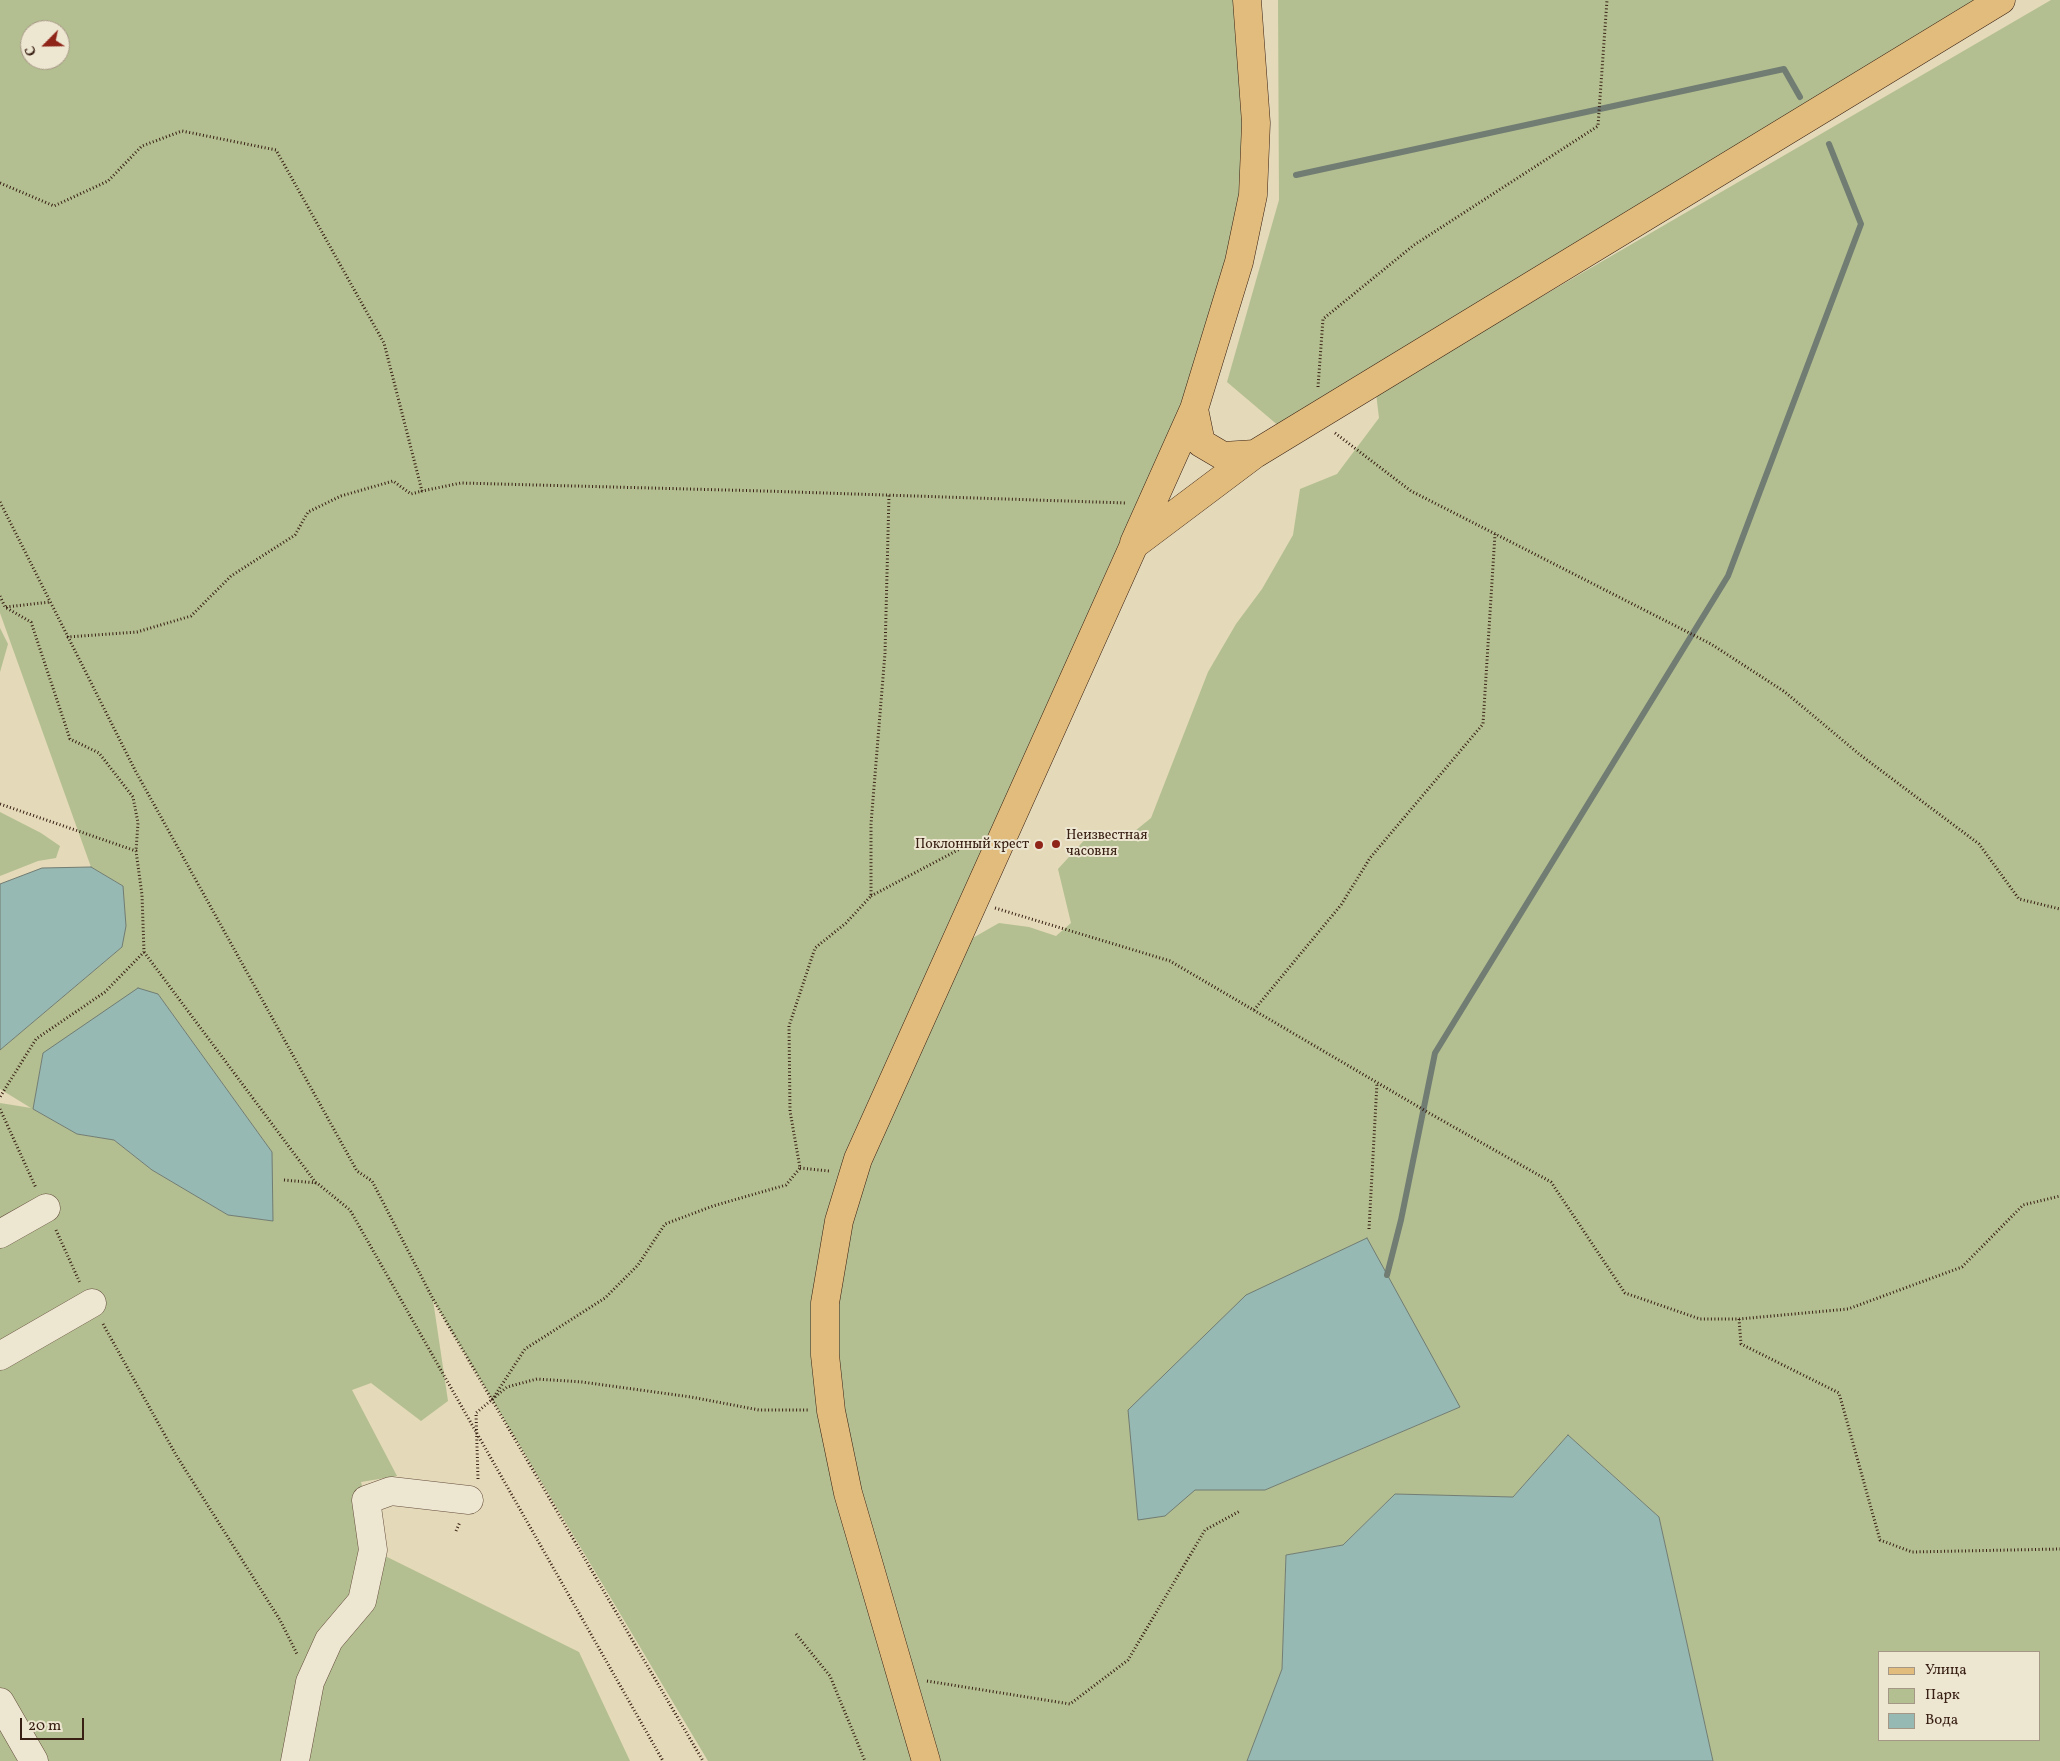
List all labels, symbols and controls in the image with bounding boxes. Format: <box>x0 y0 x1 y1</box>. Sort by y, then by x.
north arrow <box>20 20 70 70</box>
text: С <box>21 43 42 59</box>
place label: Неизвестная часовня <box>1066 828 1148 860</box>
place label: Поклонный крест <box>915 837 1029 853</box>
marker: Неизвестная часовня <box>1050 838 1062 850</box>
marker: Поклонный крест <box>1033 839 1045 851</box>
legend <box>1878 1651 2040 1741</box>
text: Улица <box>1925 1660 1967 1681</box>
text: Парк <box>1925 1685 1960 1706</box>
scale bar <box>22 1708 86 1740</box>
text: Вода <box>1925 1710 1958 1731</box>
text: 20 m <box>28 1716 61 1737</box>

